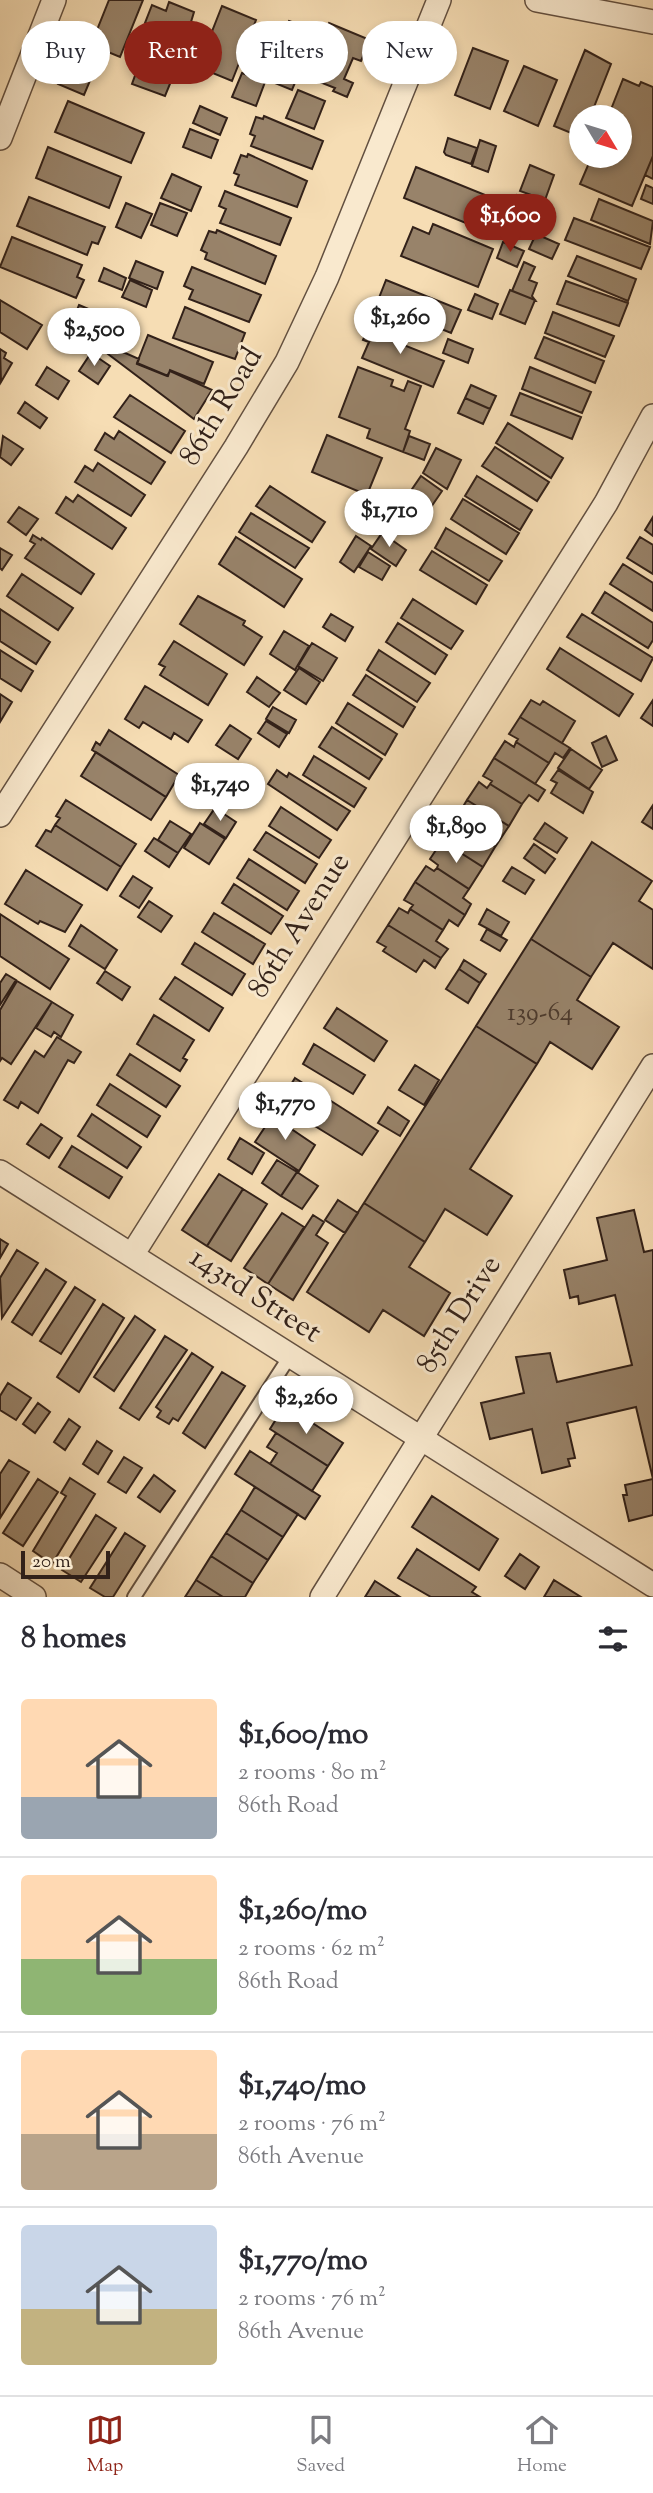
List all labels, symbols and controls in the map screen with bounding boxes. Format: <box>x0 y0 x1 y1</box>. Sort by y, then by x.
chip: Buy <box>21 21 110 84</box>
chip: Rent <box>124 21 222 84</box>
chip: Filters <box>236 21 348 84</box>
chip: New <box>362 21 457 84</box>
north arrow <box>569 105 632 168</box>
map controls <box>569 105 632 168</box>
pin: $1,600 <box>453 194 567 254</box>
text: $1,600 <box>479 200 541 233</box>
pin: $1,260 <box>343 296 457 356</box>
text: $1,260 <box>370 302 430 335</box>
pin: $2,500 <box>37 308 151 368</box>
text: $2,500 <box>63 314 125 347</box>
street label: 86th Road <box>170 340 274 474</box>
pin: $1,710 <box>332 490 446 549</box>
text: $1,710 <box>360 495 418 528</box>
pin: $1,740 <box>163 764 277 823</box>
text: $1,740 <box>190 769 250 802</box>
pin: $1,890 <box>399 806 513 865</box>
text: $1,890 <box>426 811 486 844</box>
street label: 86th Avenue <box>238 845 362 1007</box>
house number: 139-64 <box>507 995 573 1032</box>
pin: $1,770 <box>228 1082 342 1142</box>
text: $1,770 <box>255 1088 315 1121</box>
street label: 143rd Street <box>181 1237 329 1355</box>
street label: 85th Drive <box>407 1248 513 1382</box>
pin: $2,260 <box>249 1376 363 1436</box>
text: $2,260 <box>274 1382 338 1415</box>
scale bar <box>21 1548 110 1580</box>
text: 20 m <box>32 1549 71 1576</box>
text: 8 homes <box>21 1618 126 1661</box>
icon: filters <box>594 1620 632 1658</box>
text: $1,600/mo <box>238 1714 368 1757</box>
icon: home <box>77 1727 161 1811</box>
text: 2 rooms · 80 m² <box>238 1757 386 1790</box>
text: 86th Road <box>238 1790 339 1823</box>
text: $1,260/mo <box>238 1890 367 1933</box>
icon: home <box>77 1903 161 1987</box>
text: 2 rooms · 62 m² <box>238 1933 385 1966</box>
text: 86th Road <box>238 1966 339 1999</box>
text: $1,740/mo <box>238 2065 366 2108</box>
icon: home <box>77 2078 161 2162</box>
text: 2 rooms · 76 m² <box>238 2108 386 2141</box>
text: 86th Avenue <box>238 2141 364 2174</box>
text: $1,770/mo <box>238 2240 368 2283</box>
icon: home <box>77 2253 161 2337</box>
text: 2 rooms · 76 m² <box>238 2283 386 2316</box>
text: 86th Avenue <box>238 2316 364 2349</box>
tab: Map <box>86 2411 124 2480</box>
tab: Saved <box>296 2411 345 2480</box>
tab: Home <box>517 2411 567 2480</box>

